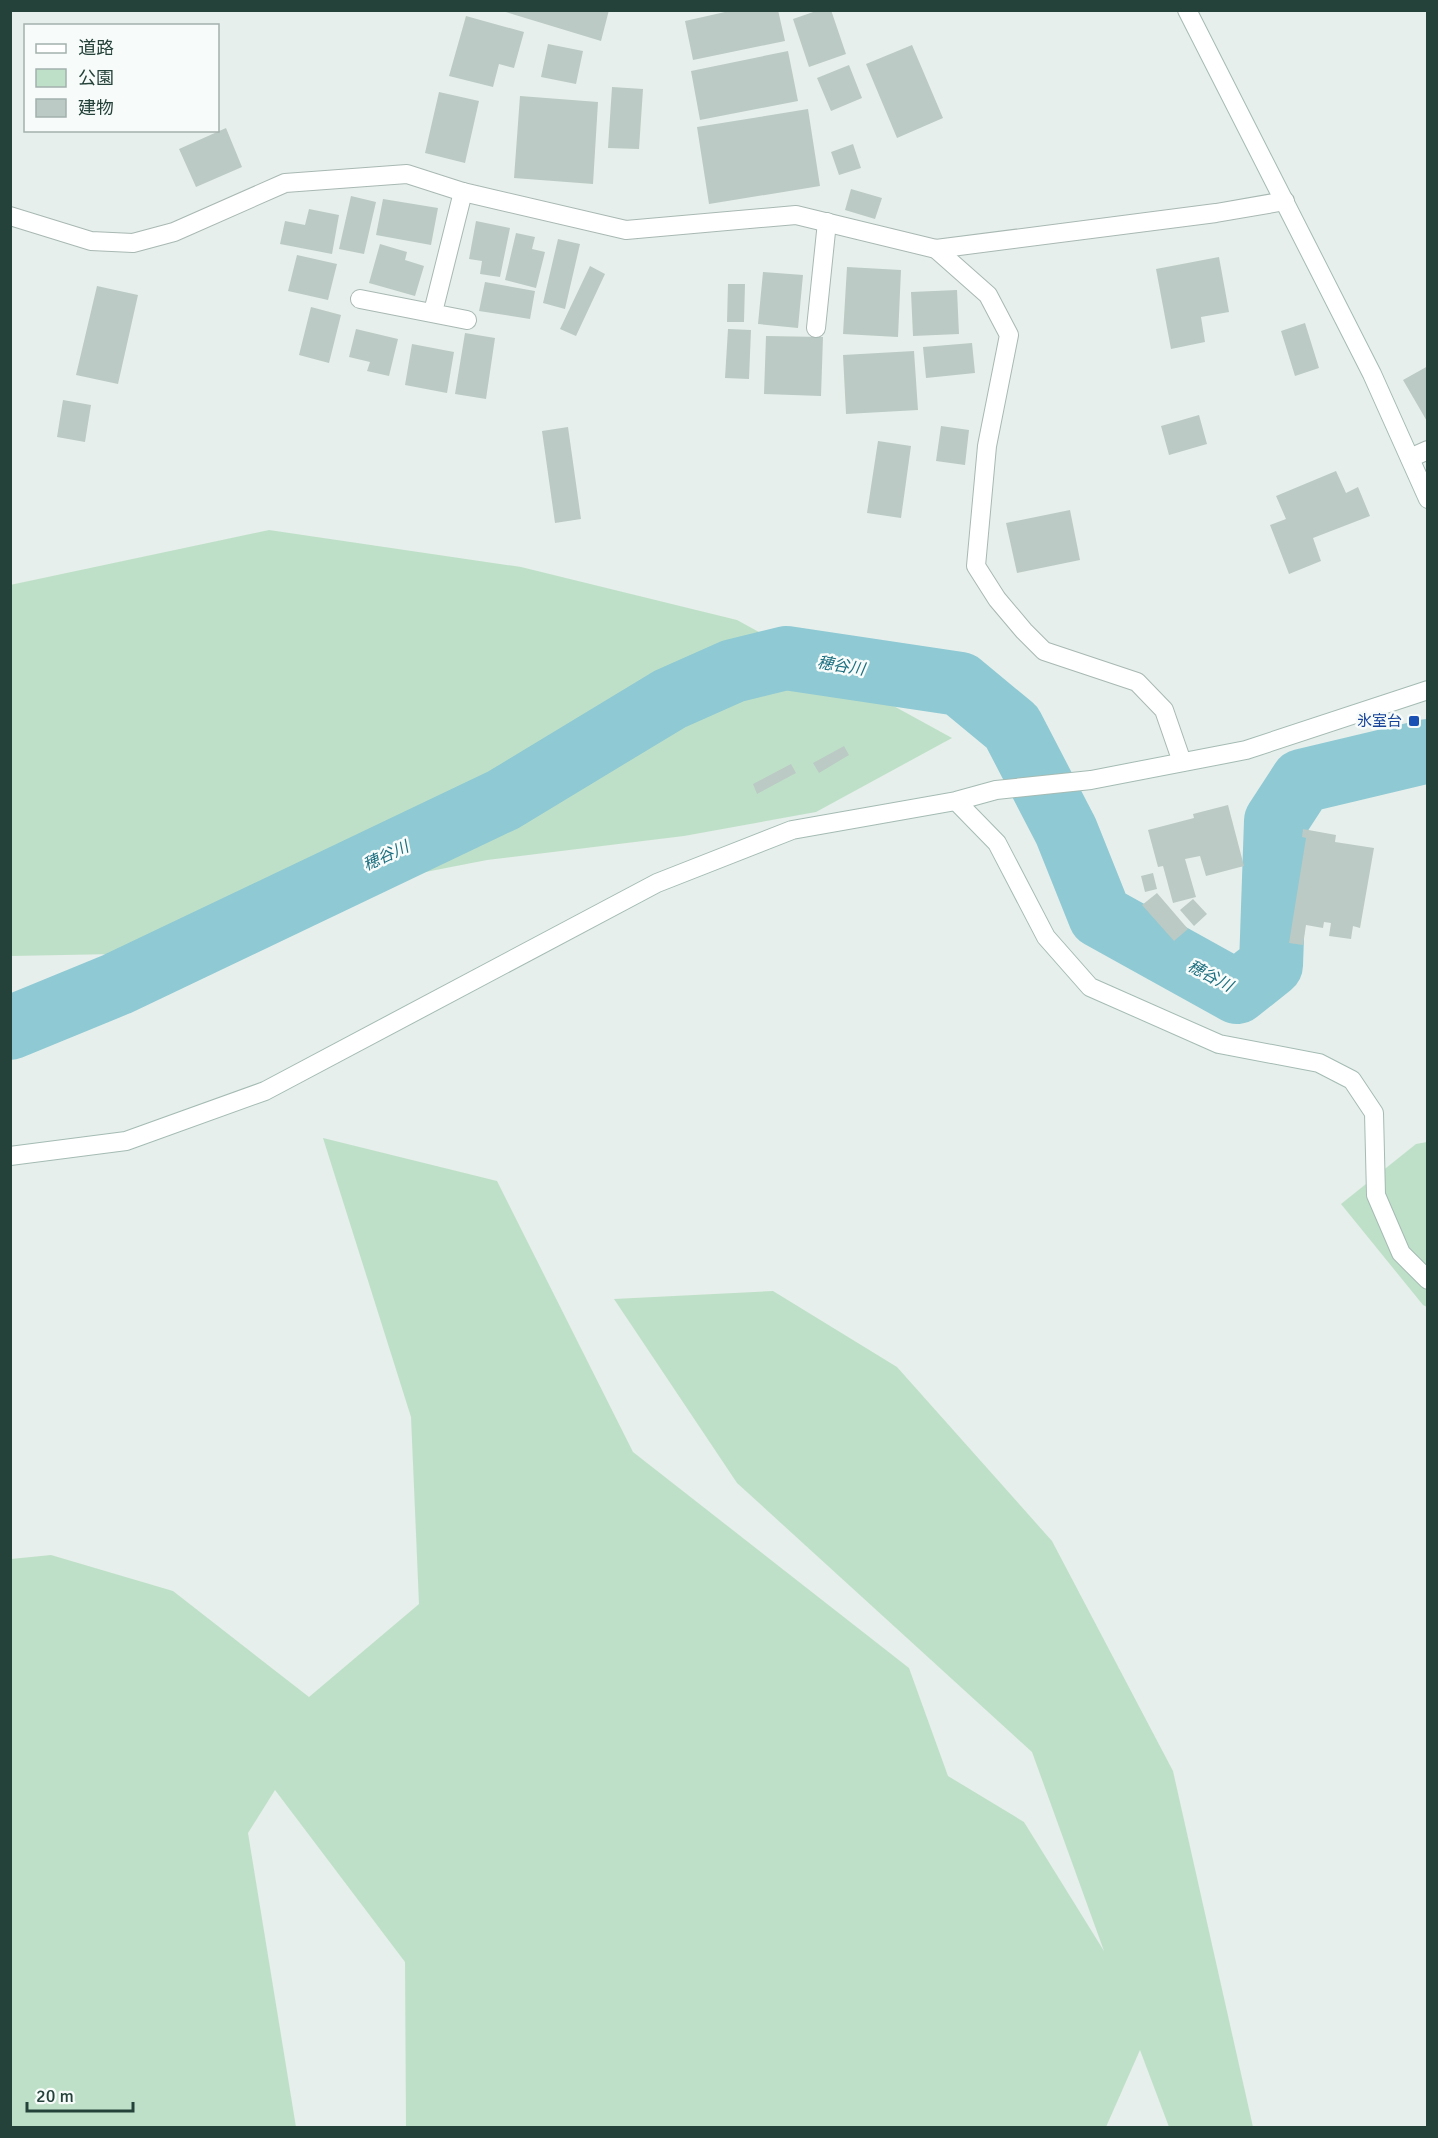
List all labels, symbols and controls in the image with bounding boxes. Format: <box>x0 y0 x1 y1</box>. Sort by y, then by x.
legend <box>24 24 219 132</box>
text: 道路 <box>78 37 114 59</box>
text: 公園 <box>78 67 114 89</box>
text: 建物 <box>78 97 114 119</box>
water label: 穂谷川 <box>816 652 868 680</box>
place label: 氷室台 <box>1357 712 1402 730</box>
marker: 氷室台 <box>1407 714 1421 728</box>
water label: 穂谷川 <box>360 836 414 875</box>
water label: 穂谷川 <box>1184 956 1238 997</box>
scale bar <box>27 2075 134 2113</box>
text: 20 m <box>36 2085 74 2107</box>

